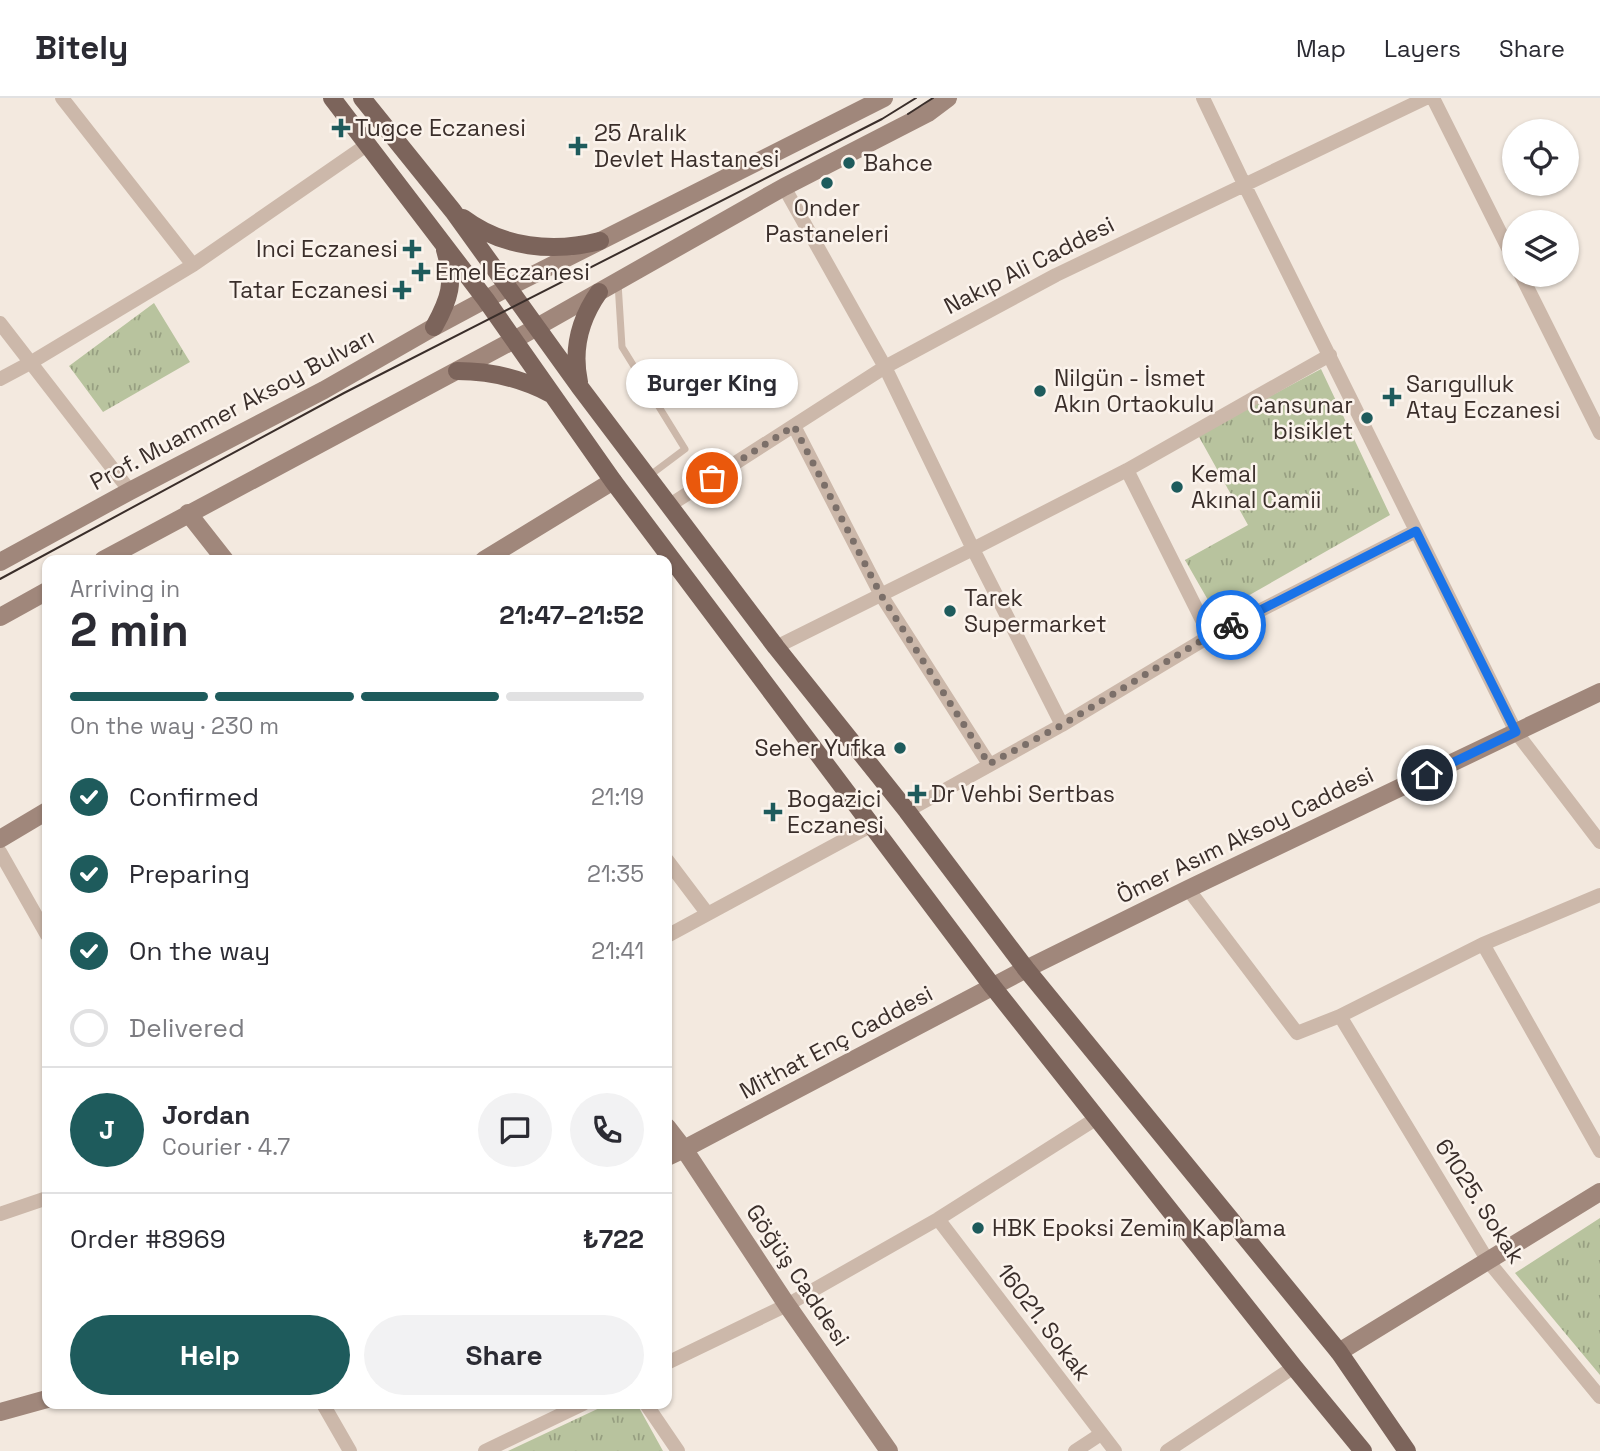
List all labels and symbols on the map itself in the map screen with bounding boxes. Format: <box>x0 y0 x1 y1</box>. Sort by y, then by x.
place label: Tugce Eczanesi <box>355 113 526 143</box>
place label: 25 Aralık Devlet Hastanesi <box>594 118 779 174</box>
marker: Tugce Eczanesi <box>333 120 349 136</box>
marker: 25 Aralık Devlet Hastanesi <box>568 136 588 156</box>
place label: Bahce <box>863 148 933 178</box>
marker: Bahce <box>841 155 857 171</box>
marker: Onder Pastaneleri <box>819 175 835 191</box>
place label: Onder Pastaneleri <box>765 193 889 249</box>
street label: Nakıp Ali Caddesi <box>939 209 1119 321</box>
place label: Inci Eczanesi <box>256 234 398 264</box>
marker: Inci Eczanesi <box>404 241 420 257</box>
place label: Emel Eczanesi <box>435 257 590 287</box>
marker: Emel Eczanesi <box>413 264 429 280</box>
place label: Tatar Eczanesi <box>229 275 388 305</box>
marker: Tatar Eczanesi <box>394 282 410 298</box>
street label: Prof. Muammer Aksoy Bulvarı <box>85 321 379 497</box>
callout: Burger King <box>626 359 798 408</box>
place label: Nilgün - İsmet Akın Ortaokulu <box>1054 363 1214 419</box>
place label: Sarıgulluk Atay Eczanesi <box>1406 369 1560 425</box>
marker: Nilgün - İsmet Akın Ortaokulu <box>1032 383 1048 399</box>
marker: Sarıgulluk Atay Eczanesi <box>1384 389 1400 405</box>
place label: Cansunar bisiklet <box>1249 390 1353 446</box>
marker: Cansunar bisiklet <box>1359 410 1375 426</box>
pin <box>682 448 742 508</box>
place label: Kemal Akınal Camii <box>1191 459 1321 515</box>
marker: Kemal Akınal Camii <box>1169 479 1185 495</box>
place label: Tarek Supermarket <box>964 583 1106 639</box>
courier <box>1196 590 1266 660</box>
marker: Tarek Supermarket <box>942 603 958 619</box>
place label: Seher Yufka <box>754 733 886 763</box>
marker: Seher Yufka <box>892 740 908 756</box>
pin <box>1397 745 1457 805</box>
street label: Ömer Asım Aksoy Caddesi <box>1112 760 1378 910</box>
place label: Dr Vehbi Sertbas <box>931 779 1115 809</box>
place label: Bogazici Eczanesi <box>787 784 884 840</box>
marker: Dr Vehbi Sertbas <box>909 786 925 802</box>
marker: Bogazici Eczanesi <box>765 804 781 820</box>
street label: Mithat Enç Caddesi <box>734 978 938 1106</box>
street label: 61025. Sokak <box>1428 1133 1532 1269</box>
street label: Göğüş Caddesi <box>739 1198 857 1352</box>
place label: HBK Epoksi Zemin Kaplama <box>992 1213 1286 1243</box>
marker: HBK Epoksi Zemin Kaplama <box>970 1220 986 1236</box>
street label: 16021. Sokak <box>990 1258 1098 1386</box>

